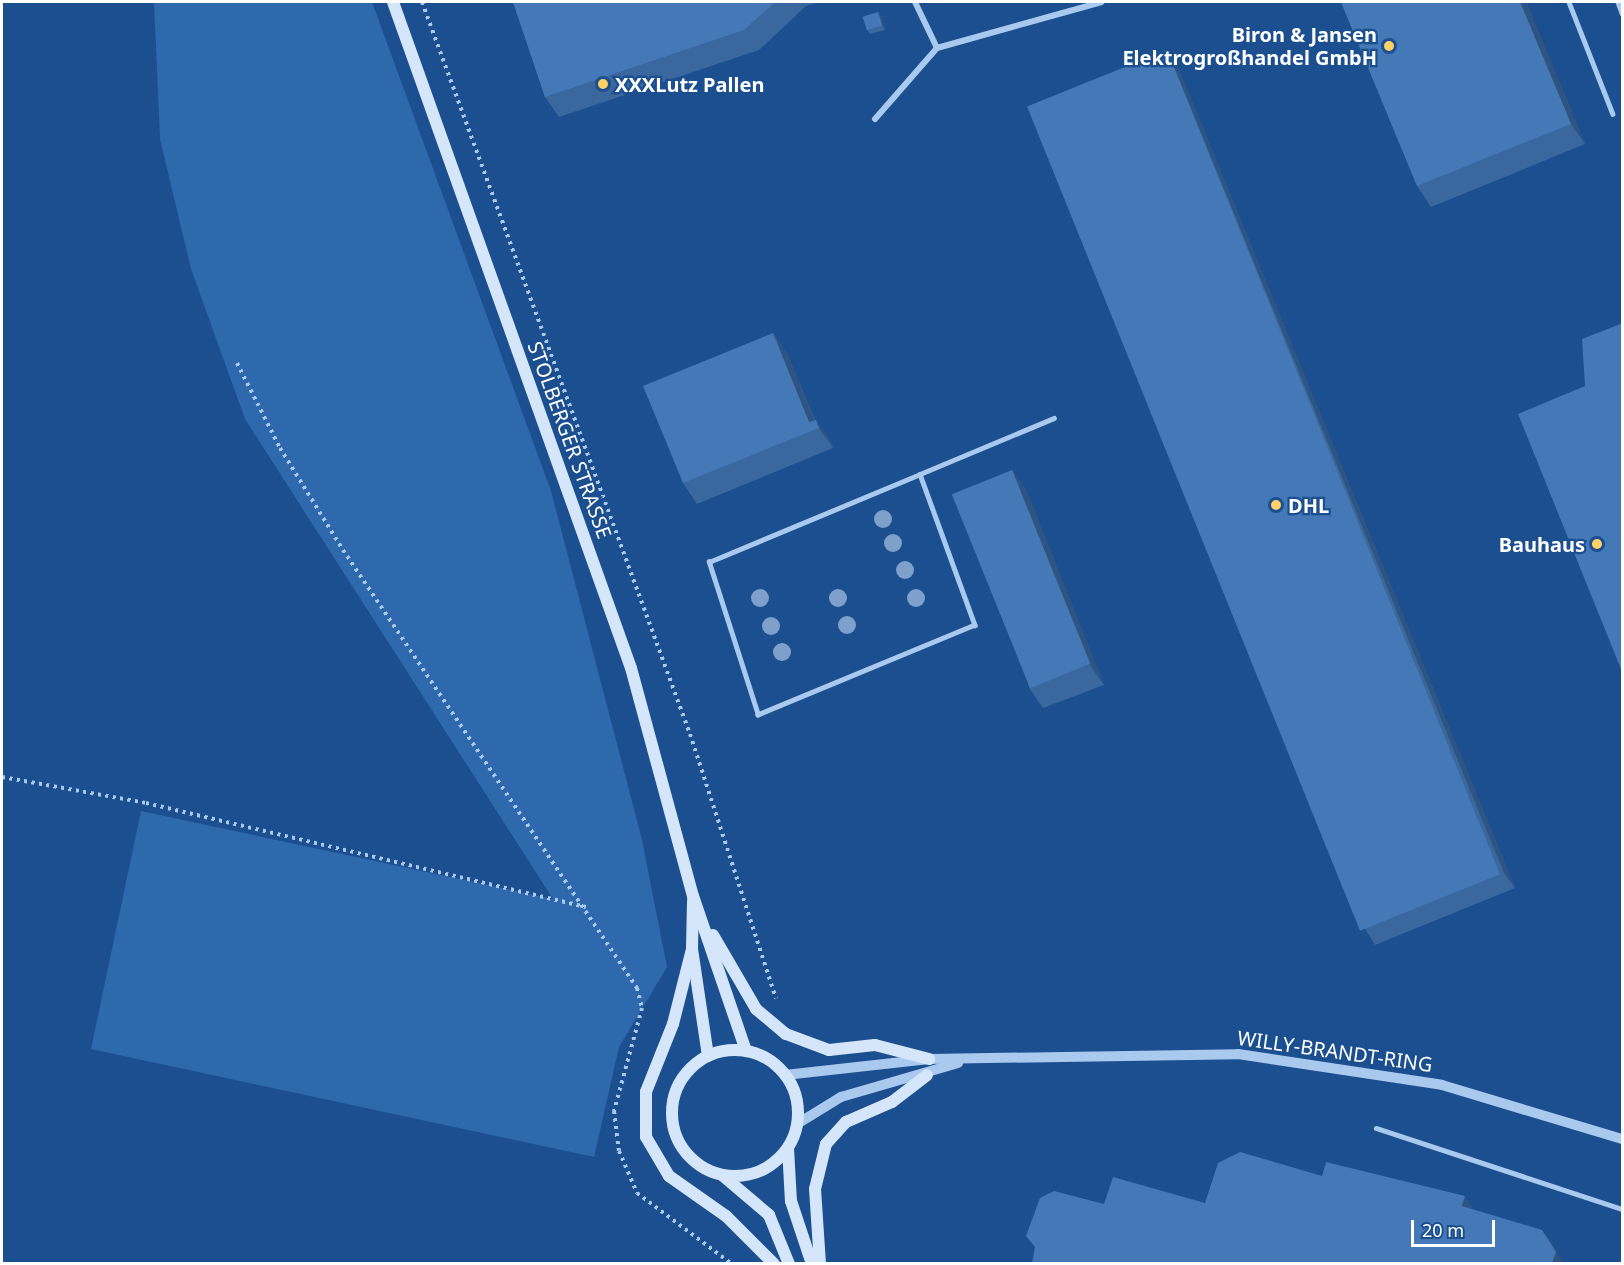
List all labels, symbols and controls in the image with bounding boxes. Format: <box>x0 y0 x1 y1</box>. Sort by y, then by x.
place label: Biron & Jansen Elektrogroßhandel GmbH <box>1122 22 1377 69</box>
marker: Biron & Jansen Elektrogroßhandel GmbH <box>1382 39 1396 53</box>
place label: XXXLutz Pallen <box>615 72 764 96</box>
marker: XXXLutz Pallen <box>596 77 610 91</box>
street label: STOLBERGER STRASSE <box>523 338 617 542</box>
place label: DHL <box>1288 493 1329 517</box>
marker: DHL <box>1269 498 1283 512</box>
place label: Bauhaus <box>1499 532 1585 556</box>
marker: Bauhaus <box>1590 537 1604 551</box>
street label: WILLY-BRANDT-RING <box>1236 1025 1434 1077</box>
scale bar <box>1414 1208 1498 1246</box>
text: 20 m <box>1422 1218 1464 1242</box>

